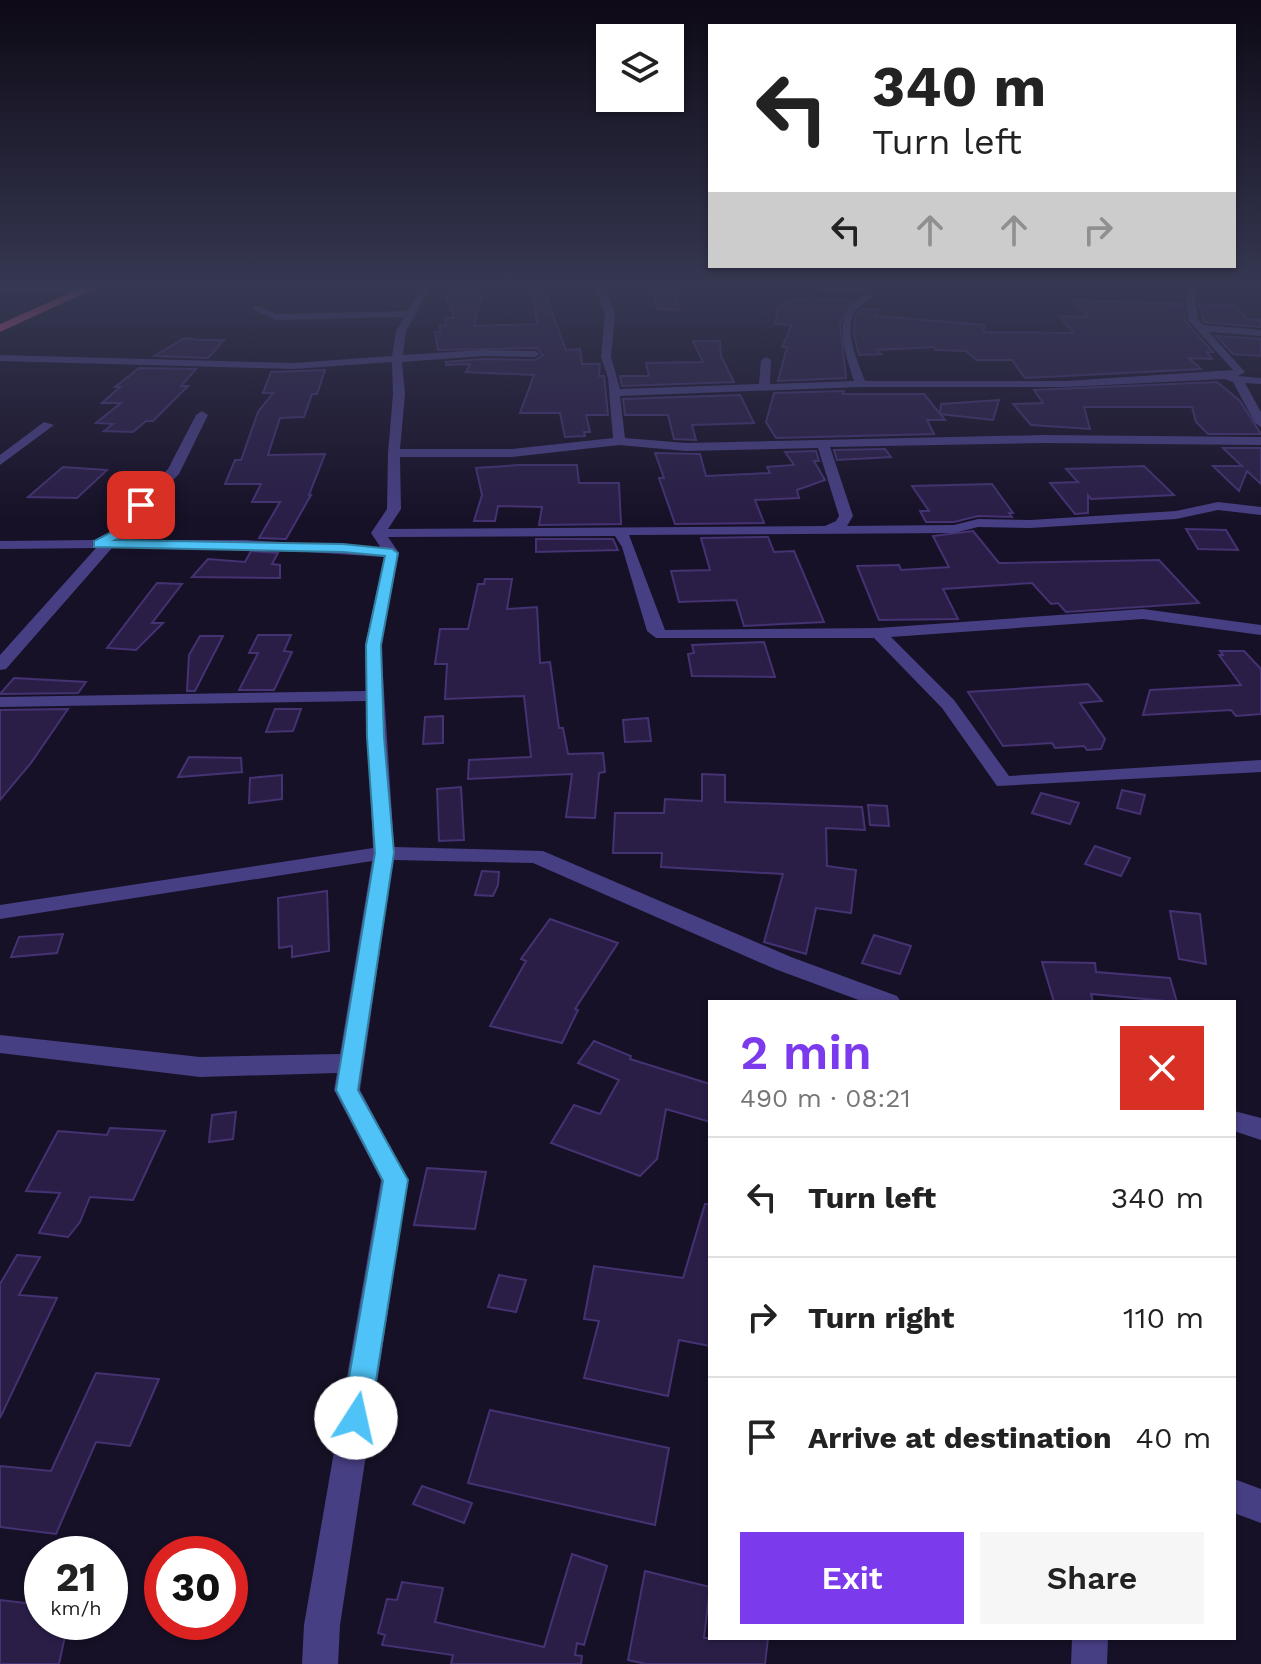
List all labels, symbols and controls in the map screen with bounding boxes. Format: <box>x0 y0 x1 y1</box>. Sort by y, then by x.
map controls <box>596 24 684 112</box>
button: layers <box>596 24 684 112</box>
text: 340 m <box>872 54 1046 120</box>
icon: left <box>740 56 844 160</box>
text: Turn left <box>872 121 1022 163</box>
icon: left <box>824 208 868 252</box>
icon: ahead <box>908 208 952 252</box>
icon: ahead <box>992 208 1036 252</box>
icon: right <box>1076 208 1120 252</box>
pin <box>107 471 175 539</box>
icon: arrive <box>119 483 163 527</box>
text: 2 min <box>740 1024 872 1081</box>
button: close <box>1120 1026 1204 1110</box>
text: 490 m · 08:21 <box>740 1083 911 1113</box>
icon: left <box>740 1175 784 1219</box>
text: Turn left <box>808 1180 936 1215</box>
text: 340 m <box>1111 1180 1204 1215</box>
icon: right <box>740 1295 784 1339</box>
text: Turn right <box>808 1300 954 1335</box>
text: 110 m <box>1123 1300 1204 1335</box>
position arrow <box>314 1376 398 1460</box>
icon: arrive <box>740 1415 784 1459</box>
text: Arrive at destination <box>808 1420 1112 1455</box>
text: 40 m <box>1136 1420 1211 1455</box>
button: Exit <box>740 1532 964 1624</box>
button: Share <box>980 1532 1204 1624</box>
speed limit sign: 30 <box>144 1536 248 1640</box>
text: 21 <box>55 1554 97 1601</box>
text: km/h <box>50 1596 102 1620</box>

